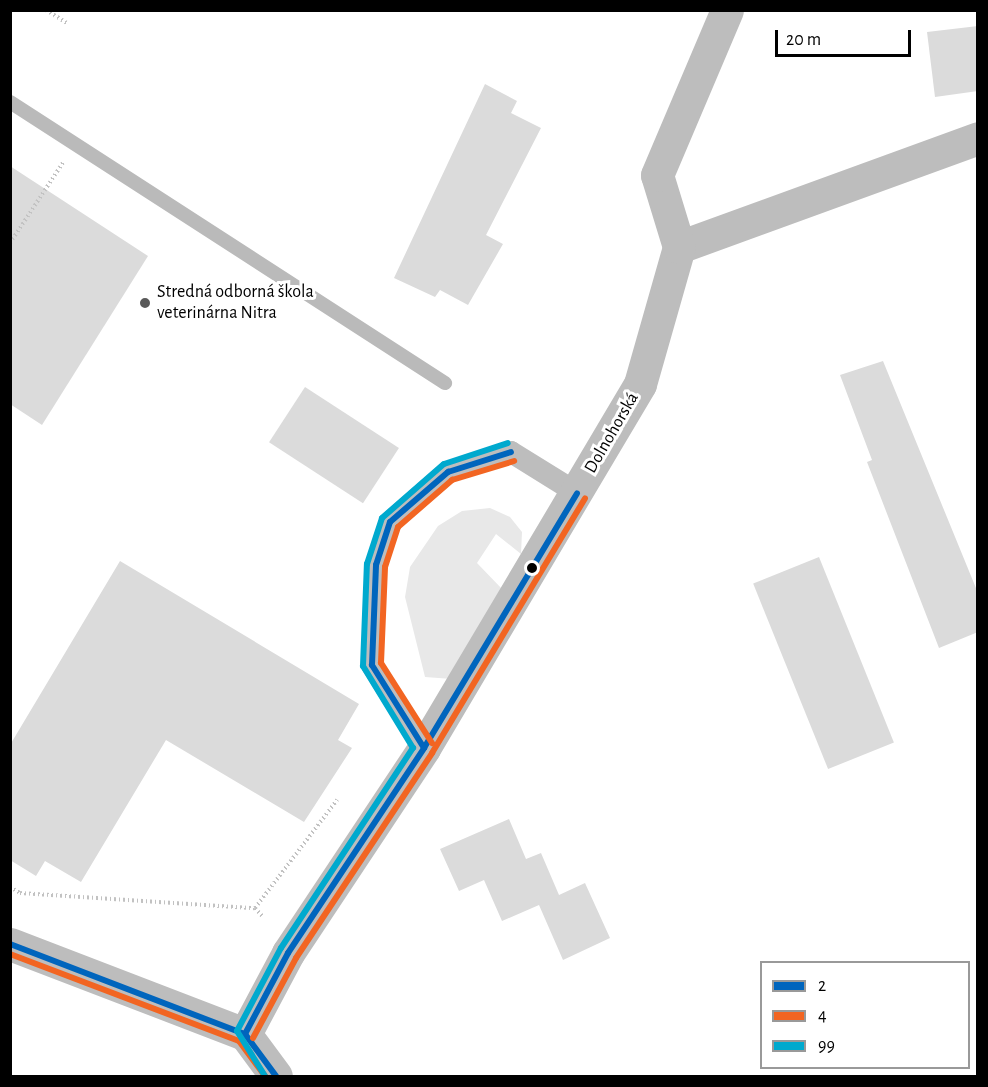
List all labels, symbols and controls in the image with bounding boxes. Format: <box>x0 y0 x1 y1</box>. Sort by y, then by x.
scale bar <box>778 18 914 56</box>
text: 20 m <box>786 31 821 49</box>
place label: Stredná odborná škola veterinárna Nitra <box>157 282 314 324</box>
marker: Stredná odborná škola veterinárna Nitra <box>138 296 152 310</box>
street label: Dolnohorská <box>580 389 644 477</box>
unlabelled marker <box>526 562 538 574</box>
legend <box>760 961 970 1069</box>
text: 2 <box>818 977 826 995</box>
text: 4 <box>818 1007 827 1025</box>
text: 99 <box>818 1037 835 1055</box>

